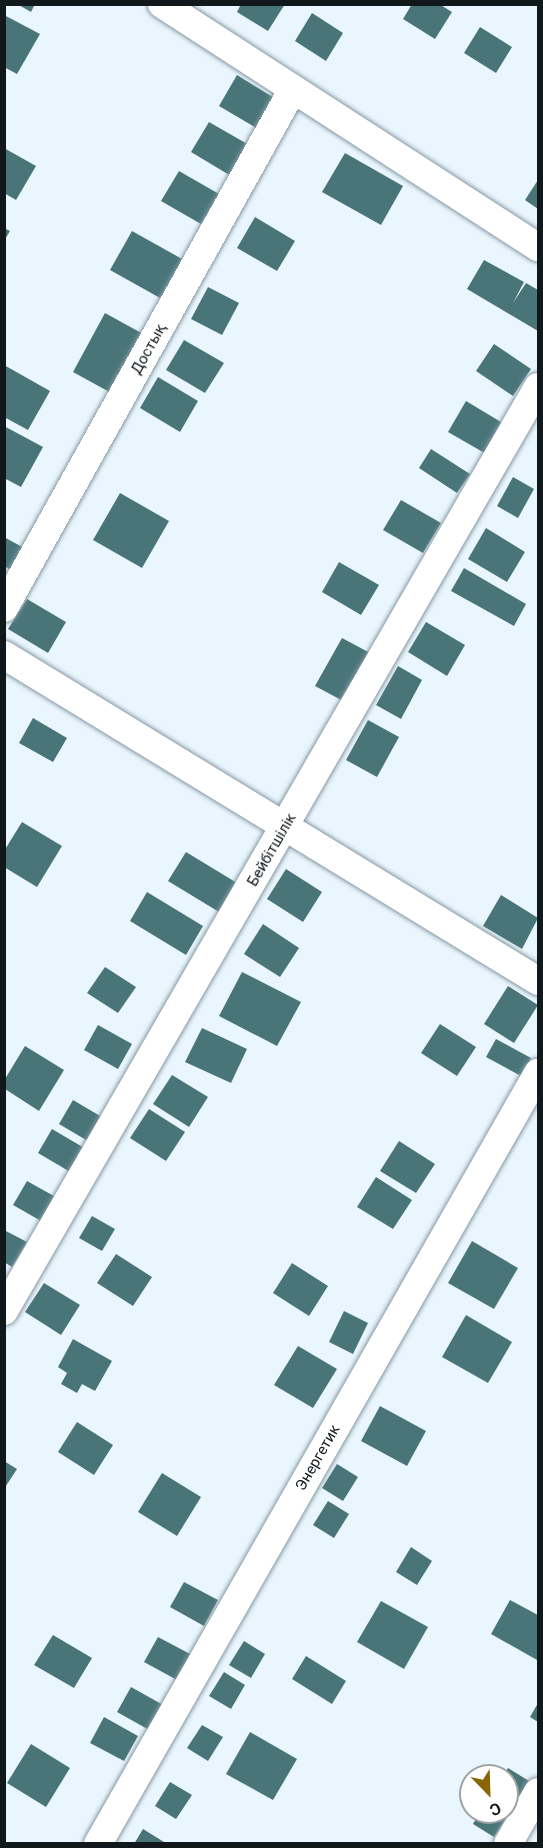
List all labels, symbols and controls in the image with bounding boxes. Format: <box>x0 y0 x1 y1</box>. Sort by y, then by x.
street label: Достық <box>128 320 170 378</box>
street label: Бейбітшілік <box>244 810 300 890</box>
street label: Энергетик <box>292 1422 344 1494</box>
north arrow <box>459 1764 519 1824</box>
text: С <box>487 1798 504 1820</box>

